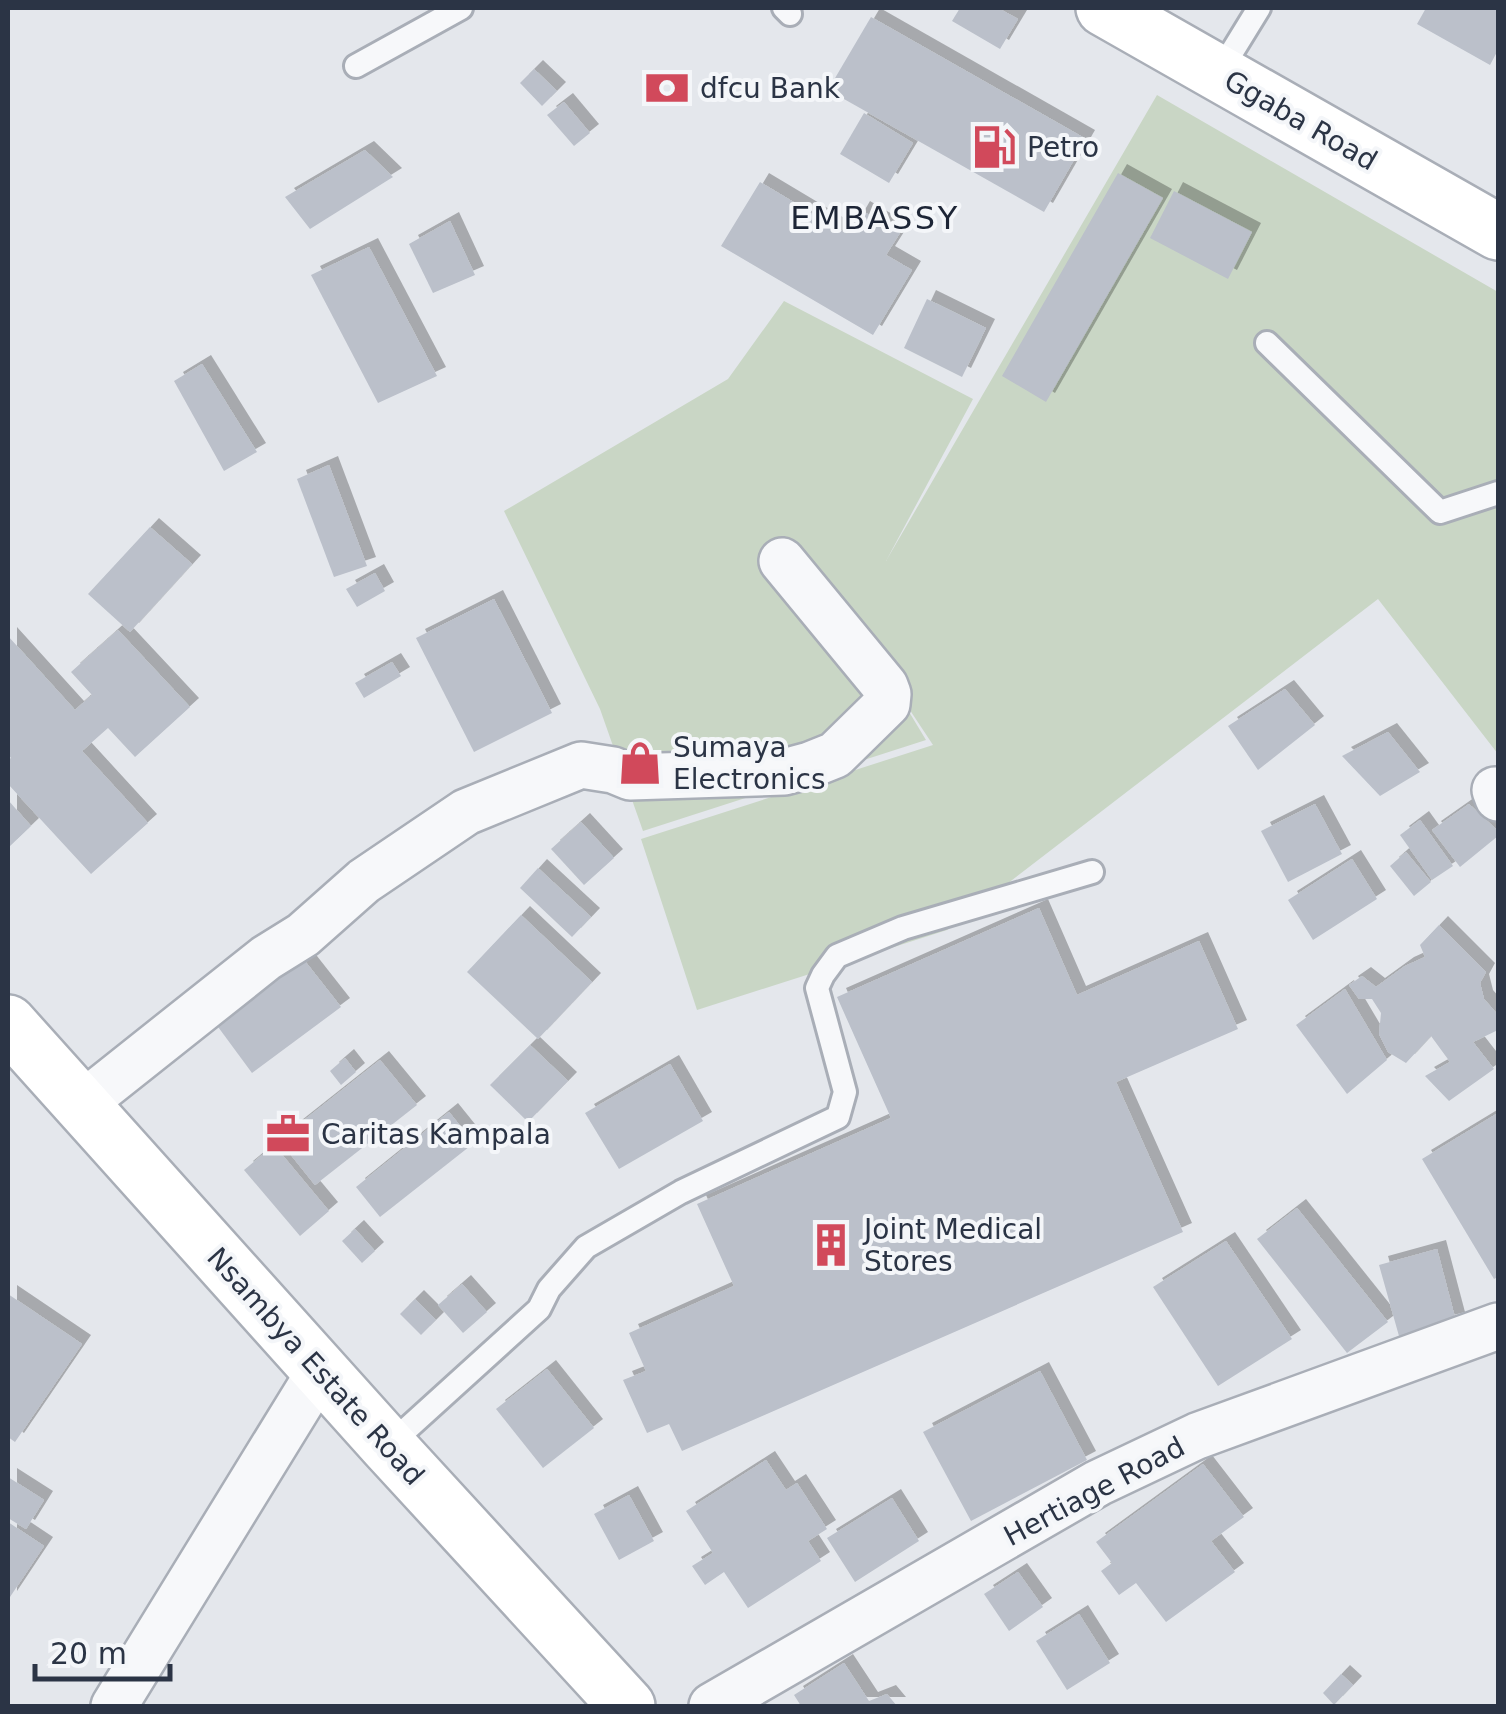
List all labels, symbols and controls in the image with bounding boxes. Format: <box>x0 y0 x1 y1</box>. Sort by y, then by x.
street label: Ggaba Road <box>1219 63 1383 177</box>
bank icon: dfcu Bank <box>643 64 691 112</box>
place label: dfcu Bank <box>700 72 841 105</box>
fuel station icon: Petro <box>970 123 1018 171</box>
place label: Petro <box>1027 131 1099 164</box>
district label: EMBASSY <box>790 199 960 237</box>
place label: Sumaya Electronics <box>673 731 826 796</box>
shop icon: Sumaya Electronics <box>616 739 664 787</box>
office icon: Caritas Kampala <box>264 1110 312 1158</box>
place label: Caritas Kampala <box>321 1118 551 1151</box>
place label: Joint Medical Stores <box>862 1213 1042 1278</box>
building icon: Joint Medical Stores <box>807 1221 855 1269</box>
street label: Nsambya Estate Road <box>200 1241 431 1492</box>
street label: Hertiage Road <box>998 1430 1190 1553</box>
scale bar <box>35 1619 170 1681</box>
text: 20 m <box>50 1636 127 1671</box>

